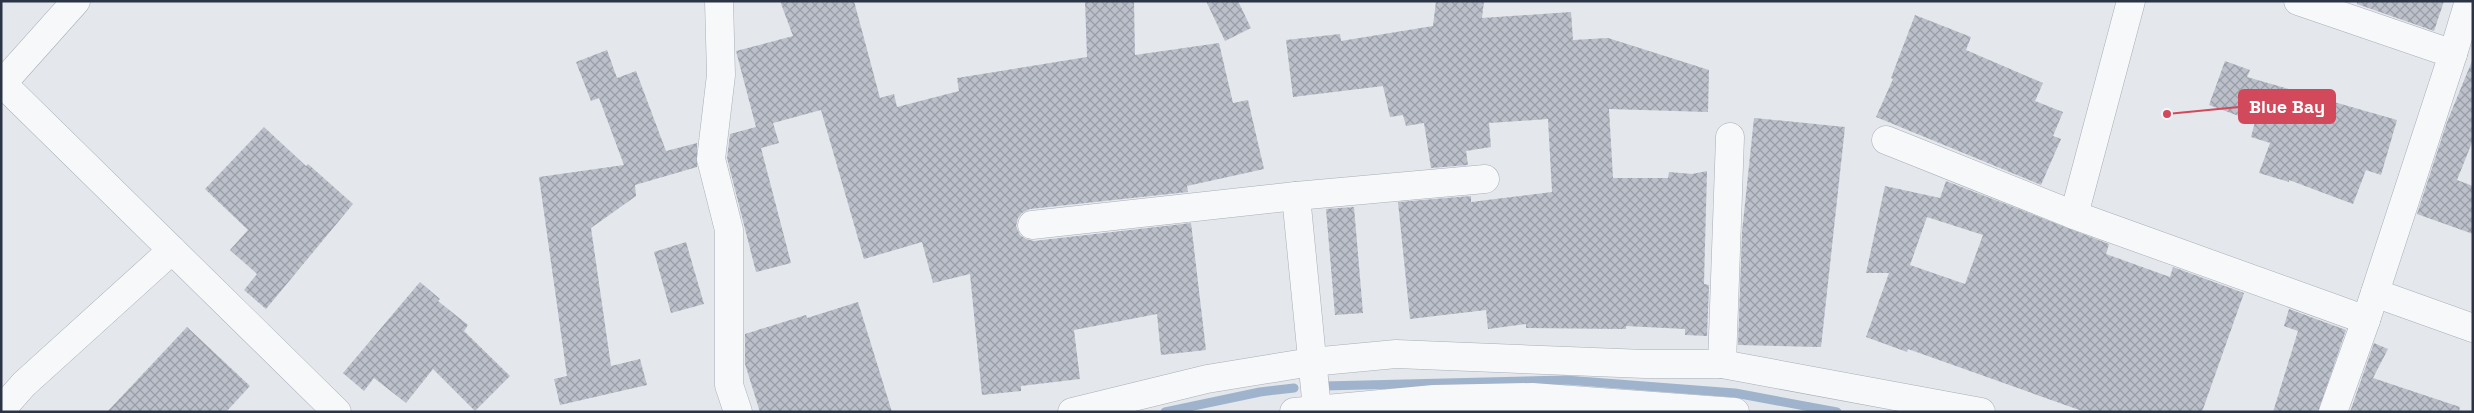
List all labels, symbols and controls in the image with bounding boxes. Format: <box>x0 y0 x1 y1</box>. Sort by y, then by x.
callout: Blue Bay <box>2239 90 2335 123</box>
text: Blue Bay <box>2249 95 2325 118</box>

